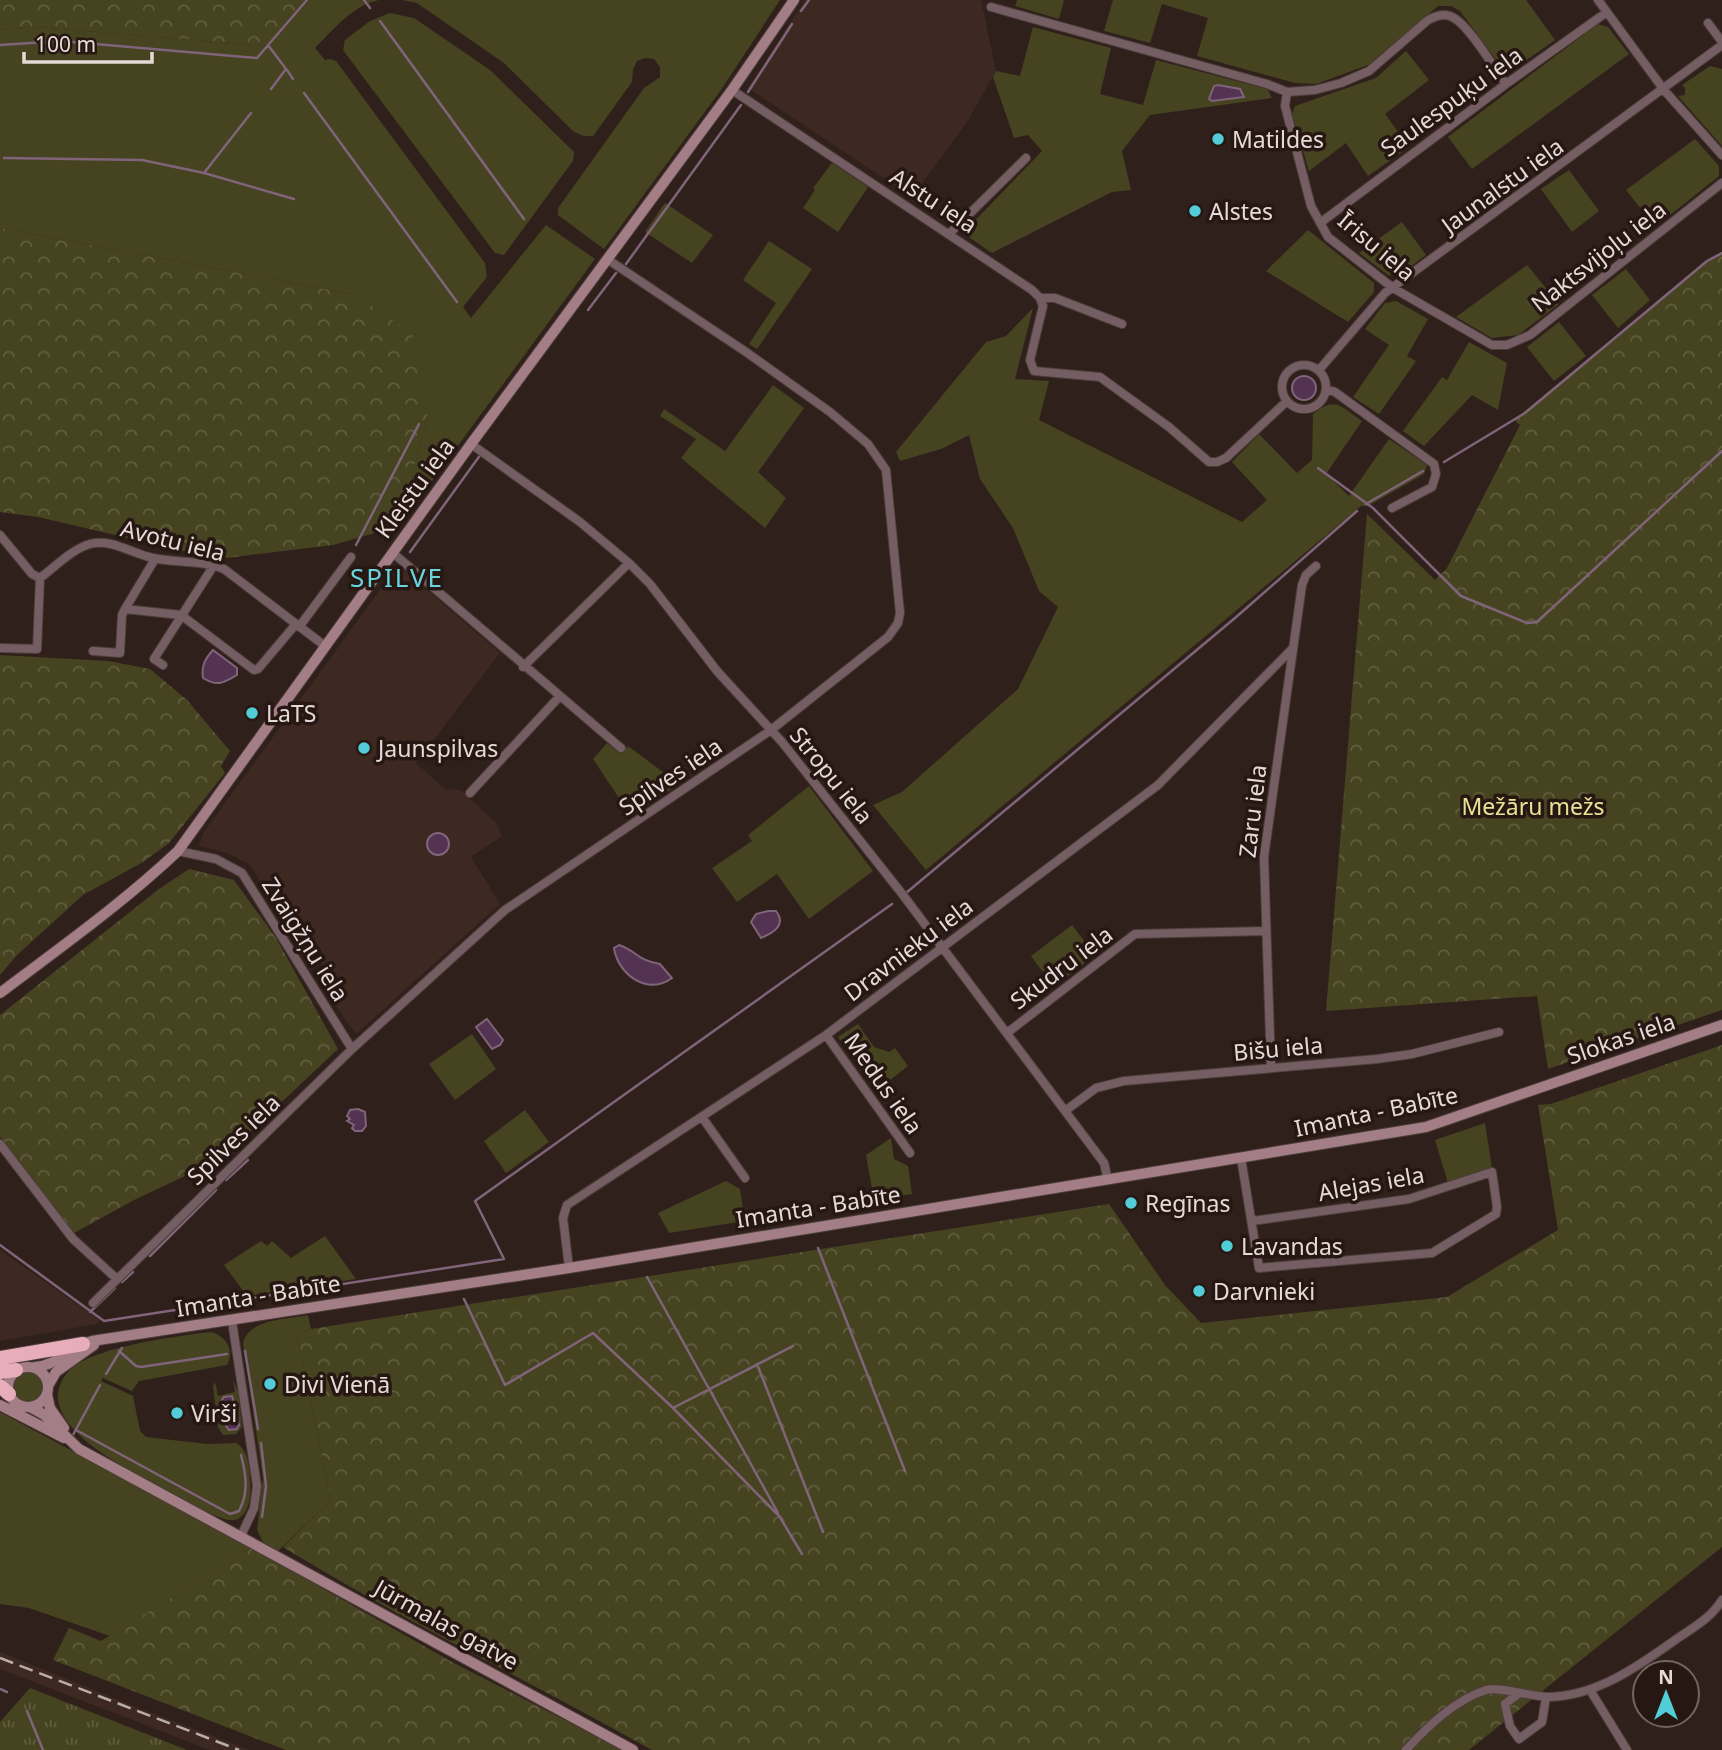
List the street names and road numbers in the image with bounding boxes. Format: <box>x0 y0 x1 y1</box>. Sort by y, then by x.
street label: Saulespuķu iela <box>1374 39 1528 163</box>
street label: Jaunalstu iela <box>1433 130 1570 241</box>
street label: Alstu iela <box>884 160 984 240</box>
street label: Naktsvijoļu iela <box>1524 193 1672 319</box>
street label: Īrisu iela <box>1331 204 1423 288</box>
street label: Kleistu iela <box>367 432 461 544</box>
street label: Avotu iela <box>117 512 229 568</box>
street label: Stropu iela <box>783 720 881 830</box>
street label: Spilves iela <box>612 730 728 822</box>
street label: Zaru iela <box>1230 763 1274 859</box>
street label: Zvaigžņu iela <box>255 871 357 1007</box>
street label: Dravnieku iela <box>837 890 979 1008</box>
street label: Skudru iela <box>1003 918 1119 1016</box>
street label: Slokas iela <box>1563 1005 1679 1071</box>
street label: Medus iela <box>837 1026 931 1140</box>
street label: Bišu iela <box>1232 1028 1324 1068</box>
street label: Imanta - Babīte <box>1291 1078 1461 1144</box>
street label: Spilves iela <box>179 1086 287 1192</box>
street label: Alejas iela <box>1315 1158 1427 1208</box>
street label: Imanta - Babīte <box>733 1177 903 1235</box>
street label: Imanta - Babīte <box>173 1266 343 1324</box>
street label: Jūrmalas gatve <box>367 1570 525 1677</box>

